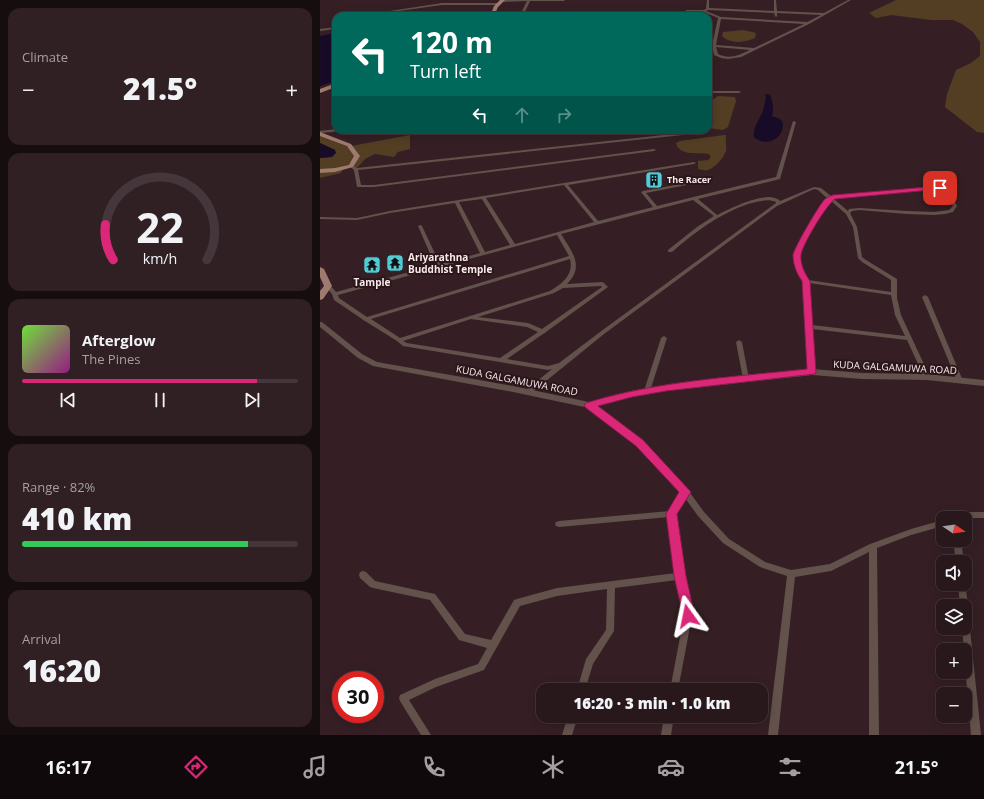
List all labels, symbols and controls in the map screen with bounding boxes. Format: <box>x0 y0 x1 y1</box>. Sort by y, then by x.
text: 120 m <box>410 23 493 61</box>
icon: left <box>344 28 396 80</box>
text: Climate <box>22 48 68 66</box>
text: Turn left <box>410 59 481 83</box>
text: 21.5° <box>123 68 197 109</box>
text: − <box>22 74 35 104</box>
text: + <box>285 74 298 104</box>
icon: left <box>469 104 491 126</box>
icon: ahead <box>511 104 533 126</box>
icon: right <box>553 104 575 126</box>
building icon: The Racer <box>644 170 664 190</box>
pin <box>923 171 957 205</box>
place label: The Racer <box>667 173 711 186</box>
icon: arrive <box>929 177 951 199</box>
text: 22 <box>136 199 184 255</box>
text: km/h <box>143 249 177 268</box>
place label: Ariyarathna Buddhist Temple <box>408 250 492 276</box>
temple icon: Ariyarathna Buddhist Temple <box>385 253 405 273</box>
temple icon: Tample <box>362 255 382 275</box>
place label: Tample <box>354 275 391 289</box>
text: Afterglow <box>82 330 156 350</box>
text: The Pines <box>82 350 140 368</box>
street label: KUDA GALGAMUWA ROAD <box>833 357 957 377</box>
street label: KUDA GALGAMUWA ROAD <box>455 361 579 399</box>
icon: previous <box>57 389 79 411</box>
icon: pause <box>149 389 171 411</box>
icon: next <box>241 389 263 411</box>
text: Range · 82% <box>22 478 95 496</box>
text: 410 km <box>22 498 132 539</box>
north arrow <box>936 511 972 547</box>
map controls <box>936 511 972 723</box>
button: sound <box>936 555 972 591</box>
position arrow <box>667 595 709 637</box>
button: layers <box>936 599 972 635</box>
text: Arrival <box>22 630 61 648</box>
button: + <box>936 643 972 679</box>
text: 16:20 <box>22 650 101 691</box>
speed limit sign: 30 <box>332 671 384 723</box>
button: − <box>936 687 972 723</box>
text: 16:20 · 3 min · 1.0 km <box>573 693 731 713</box>
icon: directions <box>182 753 210 781</box>
icon: music <box>301 753 329 781</box>
icon: phone <box>420 753 448 781</box>
icon: climate <box>539 753 567 781</box>
icon: car <box>657 753 685 781</box>
icon: filters <box>776 753 804 781</box>
text: 16:17 <box>45 755 92 779</box>
text: 21.5° <box>895 755 939 779</box>

